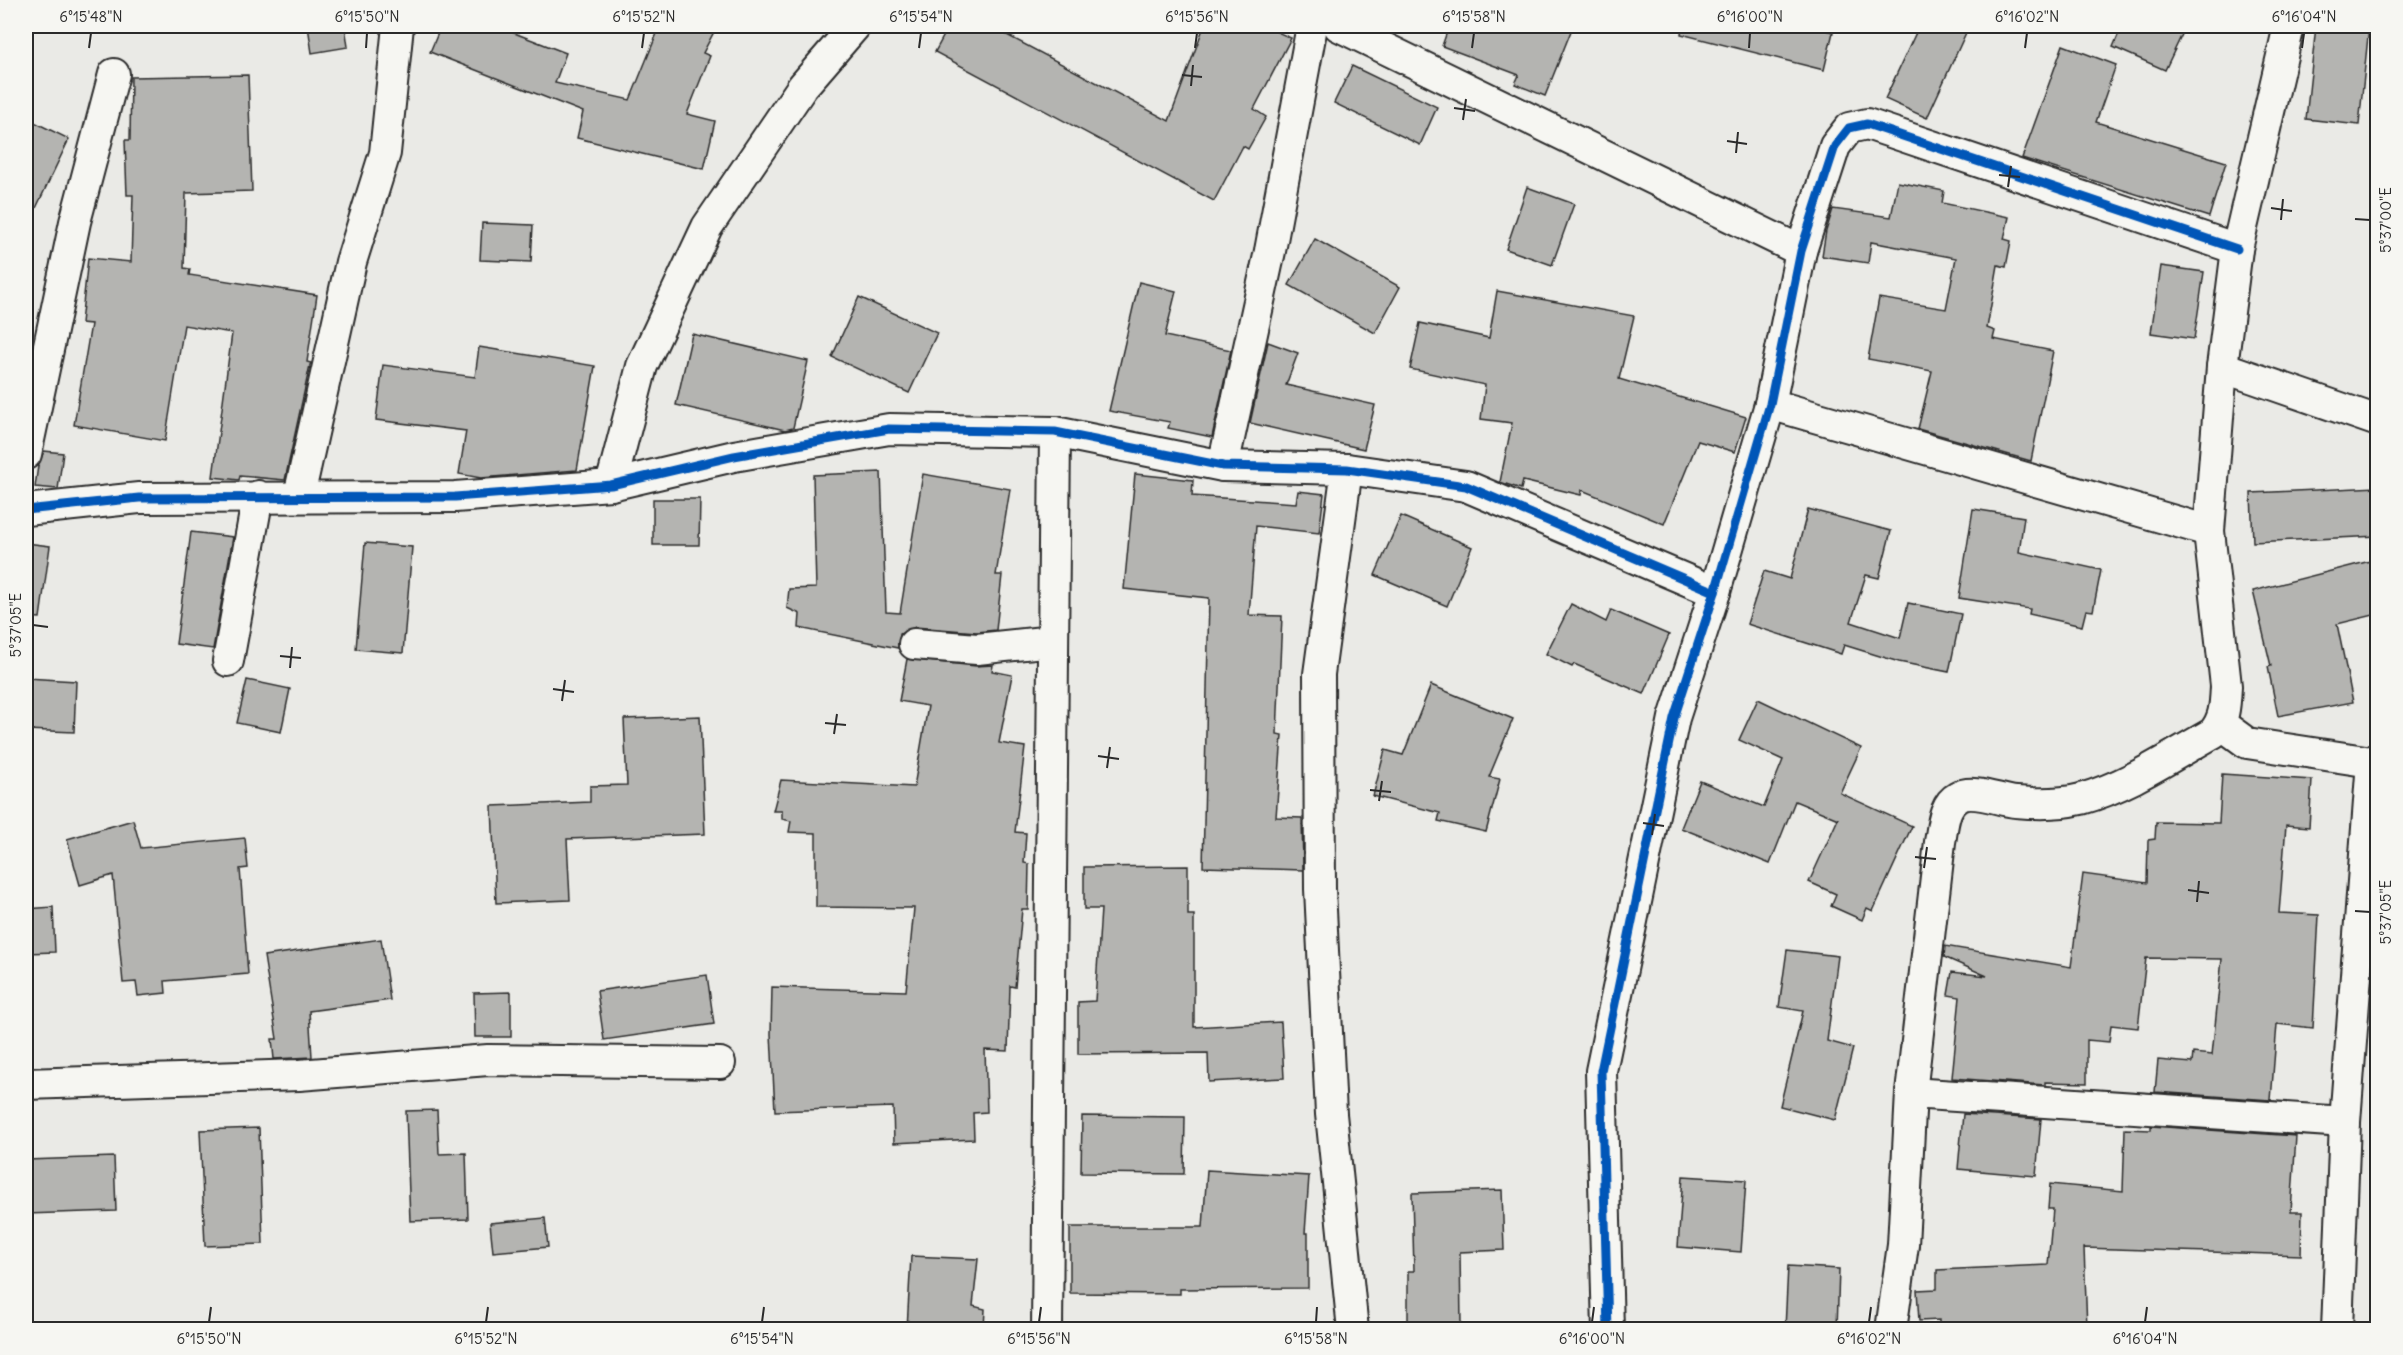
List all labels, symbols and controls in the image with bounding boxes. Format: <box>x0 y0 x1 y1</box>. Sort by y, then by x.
text: 6°15'48"N <box>59 7 123 26</box>
text: 6°15'50"N <box>334 7 400 26</box>
text: 6°15'52"N <box>612 7 676 26</box>
text: 6°15'54"N <box>889 7 953 26</box>
text: 6°15'56"N <box>1165 7 1229 26</box>
text: 6°15'58"N <box>1442 7 1506 26</box>
text: 6°16'00"N <box>1717 7 1783 26</box>
text: 6°16'02"N <box>1995 7 2059 26</box>
text: 6°16'04"N <box>2271 7 2337 26</box>
text: 5°37'00"E <box>2376 187 2395 253</box>
text: 5°37'05"E <box>6 592 25 657</box>
text: 5°37'05"E <box>2376 879 2395 944</box>
text: 6°15'50"N <box>176 1329 242 1348</box>
text: 6°15'52"N <box>454 1329 518 1348</box>
text: 6°15'54"N <box>730 1329 794 1348</box>
text: 6°15'56"N <box>1007 1329 1071 1348</box>
text: 6°15'58"N <box>1284 1329 1348 1348</box>
text: 6°16'00"N <box>1559 1329 1625 1348</box>
text: 6°16'02"N <box>1837 1329 1901 1348</box>
text: 6°16'04"N <box>2112 1329 2178 1348</box>

